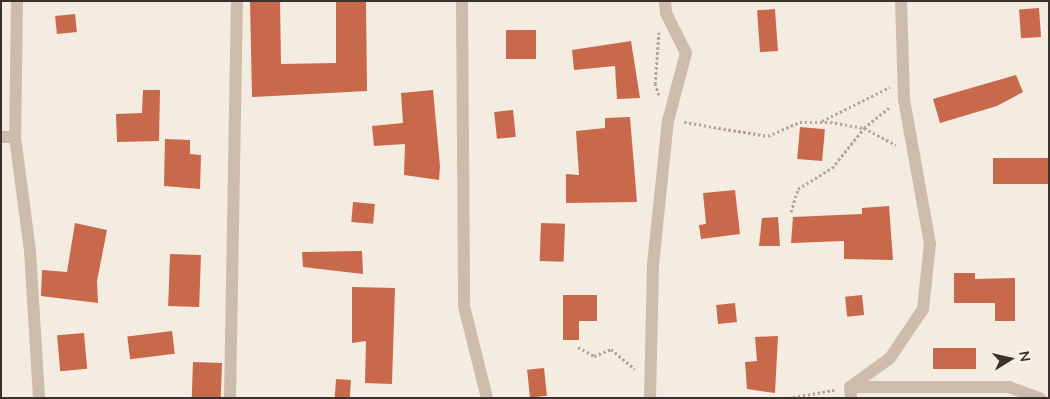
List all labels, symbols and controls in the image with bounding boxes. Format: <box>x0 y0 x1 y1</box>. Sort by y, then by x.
north arrow <box>985 334 1035 384</box>
text: N <box>1015 350 1035 363</box>

